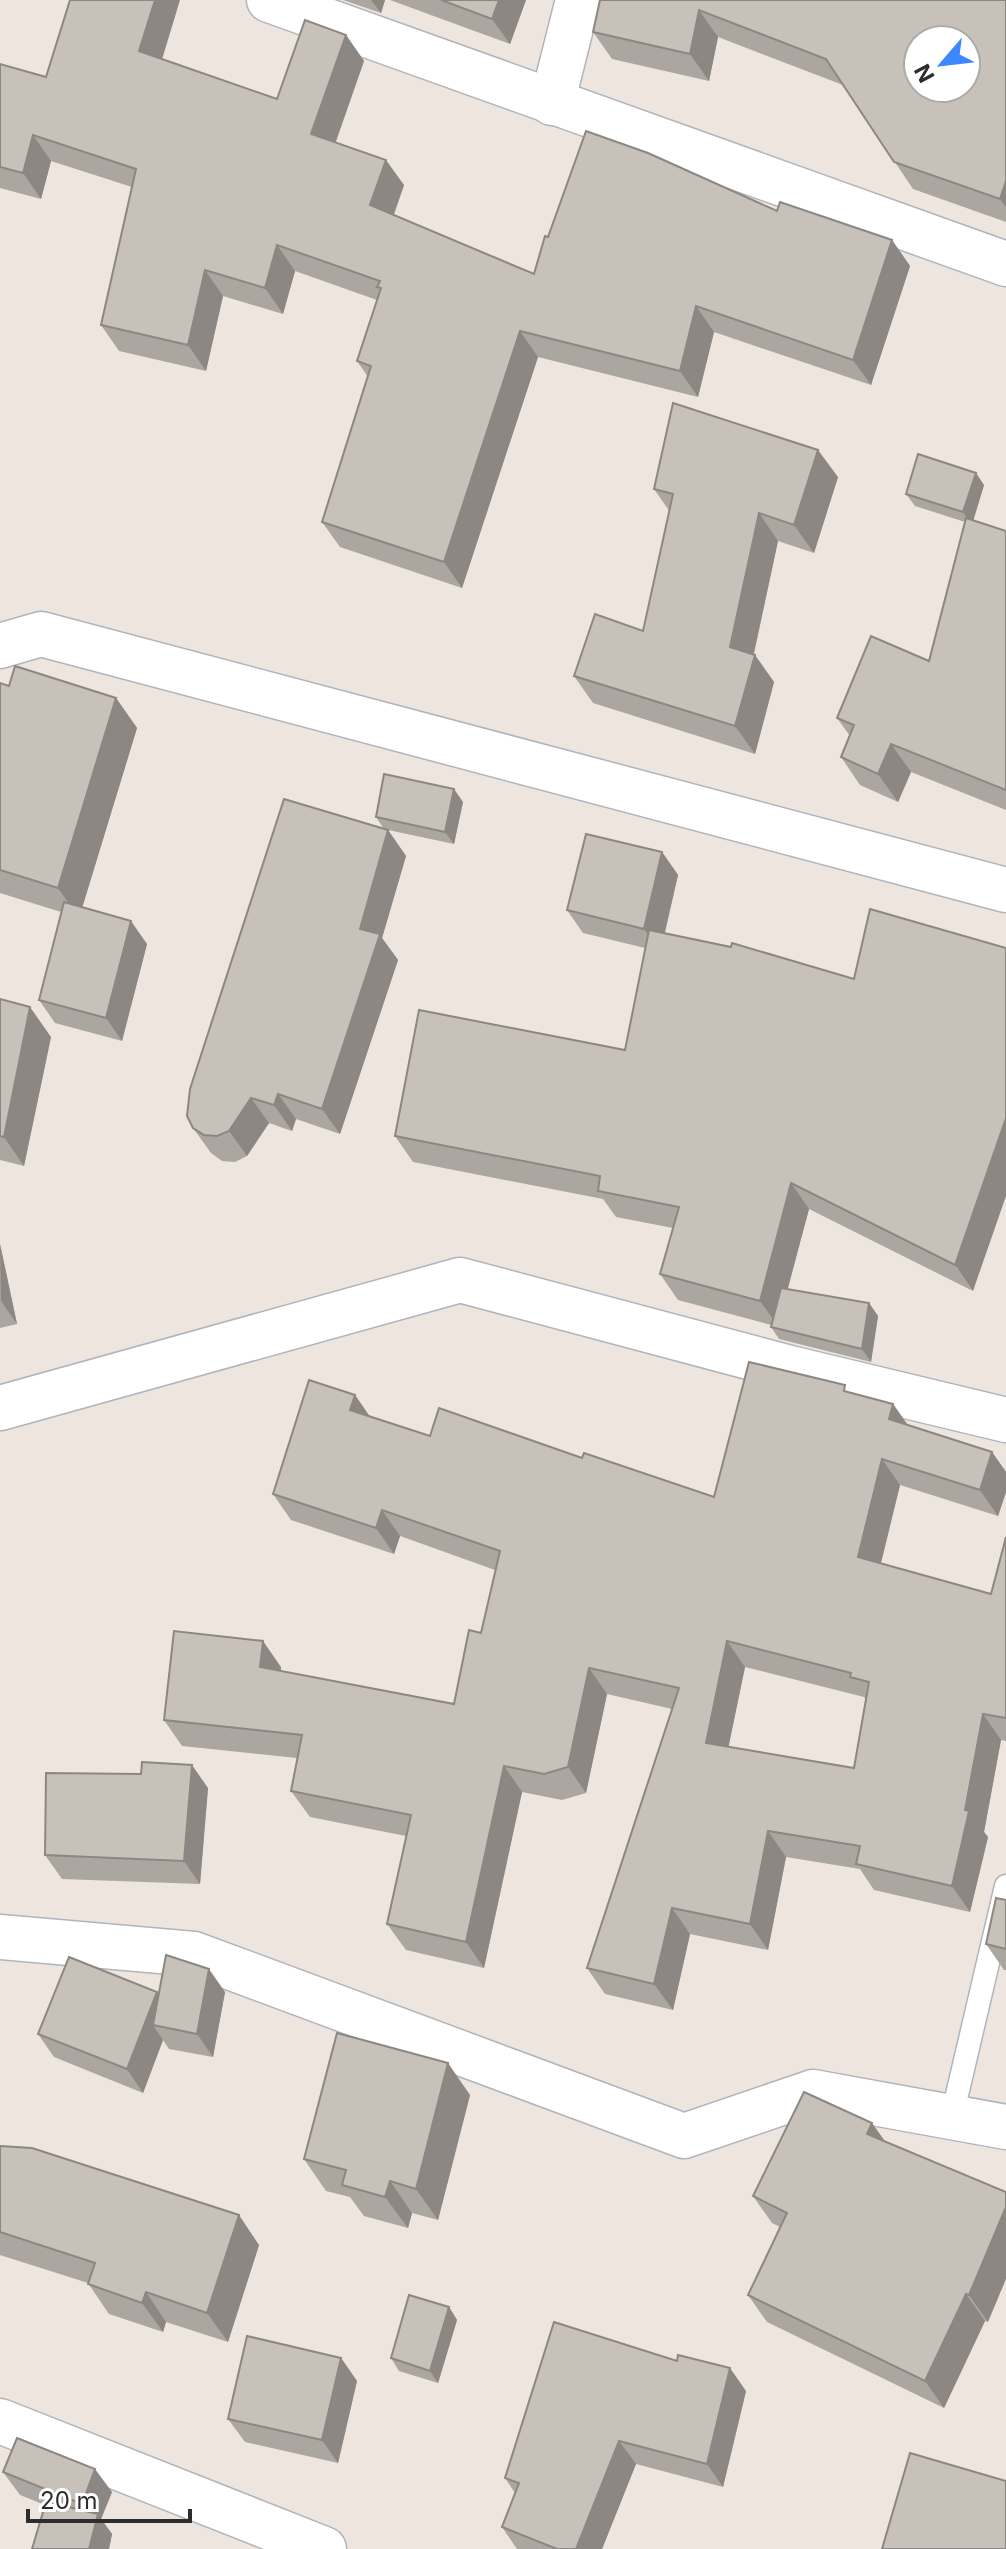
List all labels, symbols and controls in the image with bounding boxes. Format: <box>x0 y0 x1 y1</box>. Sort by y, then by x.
north arrow <box>902 24 982 104</box>
text: N <box>909 60 940 87</box>
scale bar <box>28 2473 190 2523</box>
text: 20 m <box>40 2486 98 2515</box>

